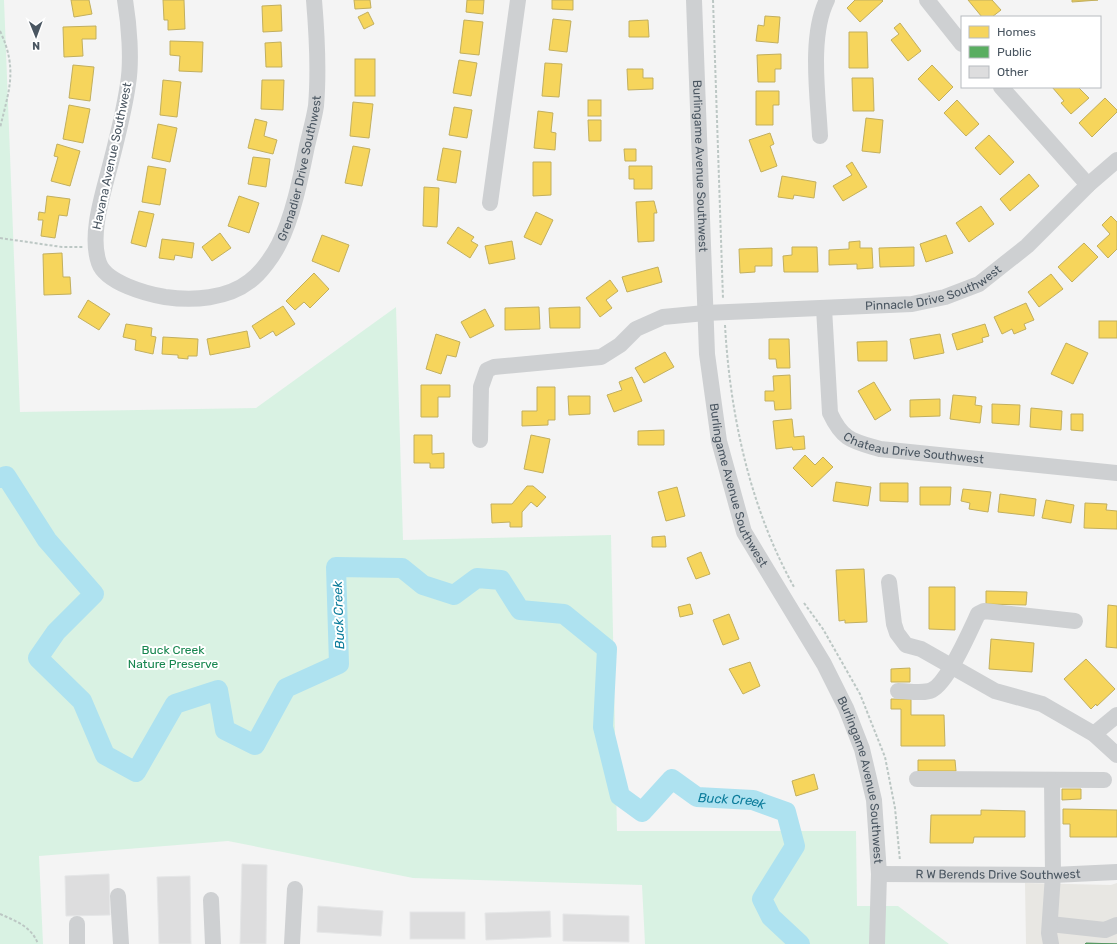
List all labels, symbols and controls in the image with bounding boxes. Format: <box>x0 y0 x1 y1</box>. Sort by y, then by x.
north arrow <box>16 16 56 56</box>
legend <box>961 16 1101 88</box>
text: Homes <box>997 25 1036 39</box>
text: N <box>32 39 40 52</box>
text: Public <box>997 45 1032 59</box>
text: Other <box>997 65 1029 79</box>
street label: Burlingame Avenue Southwest <box>690 80 710 253</box>
street label: Havana Avenue Southwest <box>90 81 135 231</box>
street label: Grenadier Drive Southwest <box>274 95 324 243</box>
street label: Pinnacle Drive Southwest <box>865 262 1004 313</box>
street label: Burlingame Avenue Southwest <box>707 402 771 570</box>
street label: Chateau Drive Southwest <box>841 429 985 467</box>
water label: Buck Creek <box>330 580 347 649</box>
park label: Buck Creek Nature Preserve <box>128 643 218 671</box>
street label: Burlingame Avenue Southwest <box>834 694 885 864</box>
water label: Buck Creek <box>697 790 768 812</box>
street label: R W Berends Drive Southwest <box>916 867 1081 882</box>

